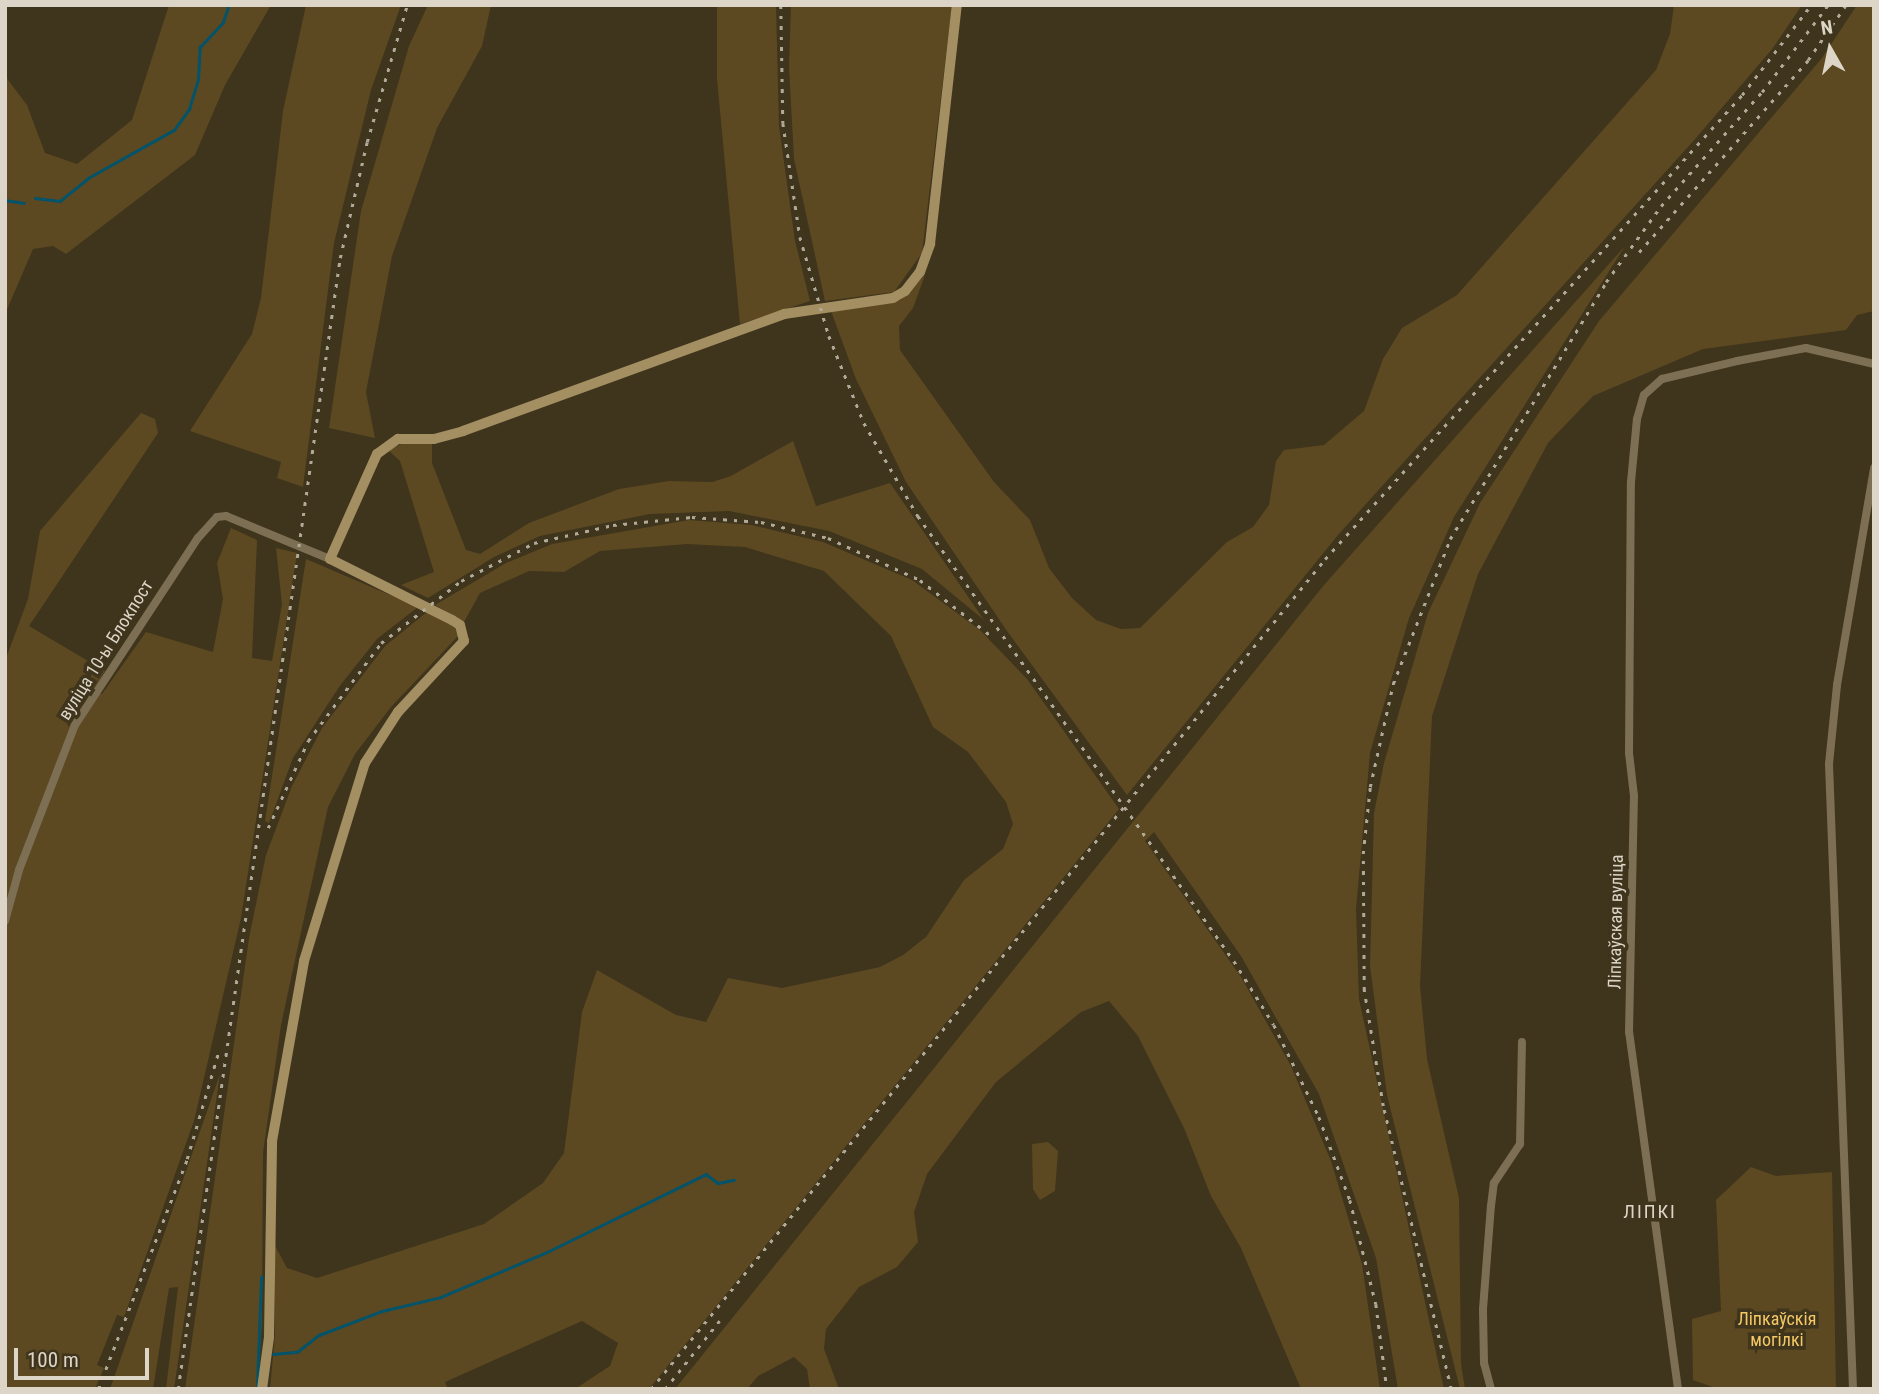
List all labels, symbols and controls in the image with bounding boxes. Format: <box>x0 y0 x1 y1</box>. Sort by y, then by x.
north arrow <box>1795 14 1865 84</box>
text: N <box>1819 15 1834 40</box>
street label: вуліца 10-ы Блокпост <box>54 576 158 724</box>
street label: Ліпкаўская вуліца <box>1604 854 1628 990</box>
district label: ЛІПКІ <box>1624 1201 1676 1223</box>
park label: Ліпкаўскія могілкі <box>1738 1309 1816 1352</box>
scale bar <box>18 1334 152 1378</box>
text: 100 m <box>27 1348 79 1372</box>

